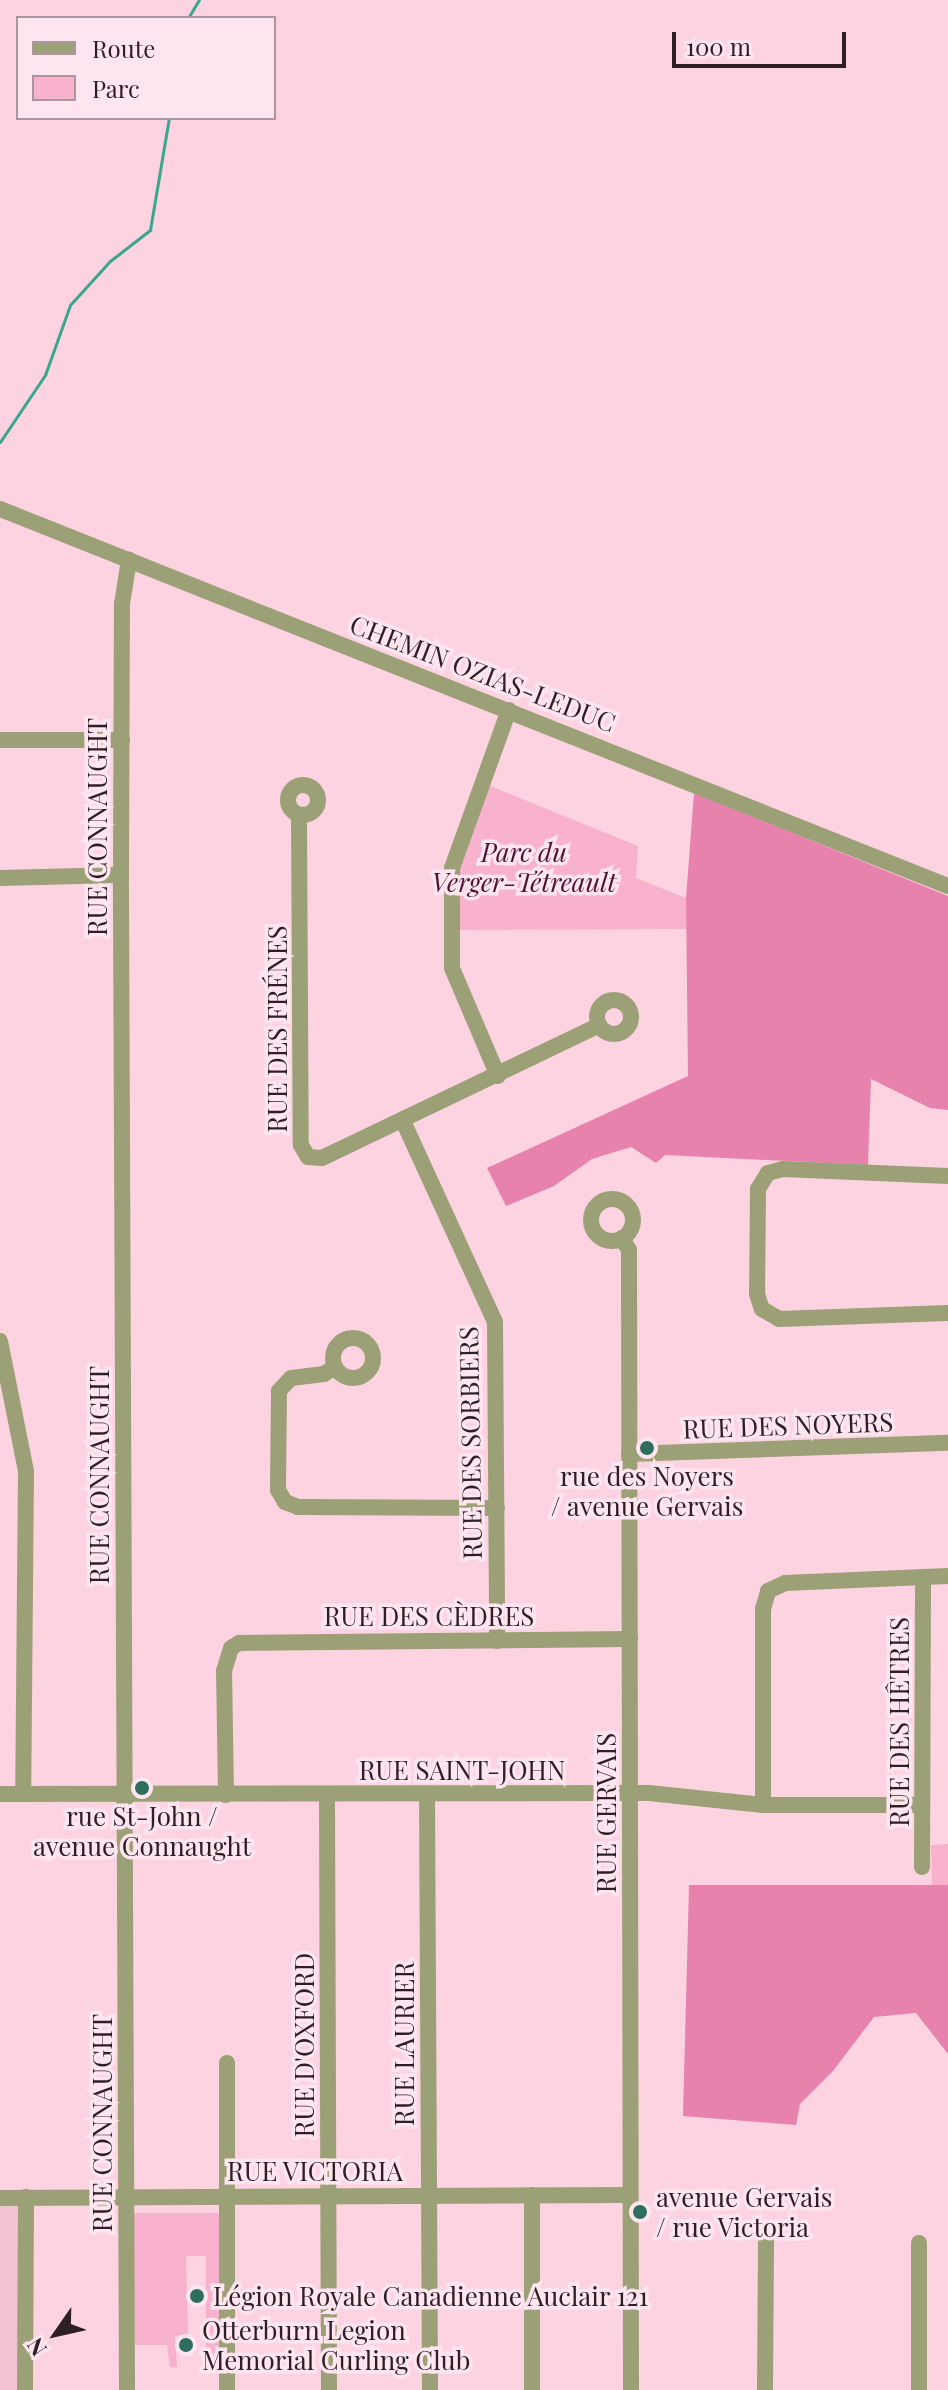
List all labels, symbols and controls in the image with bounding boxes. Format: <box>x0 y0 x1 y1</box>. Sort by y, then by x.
legend <box>16 16 276 120</box>
scale bar <box>676 16 850 66</box>
text: 100 m <box>686 30 751 62</box>
text: Route <box>92 32 155 64</box>
text: Parc <box>92 72 140 104</box>
street label: CHEMIN OZIAS-LEDUC <box>346 608 620 738</box>
street label: RUE CONNAUGHT <box>81 718 113 936</box>
park label: Parc du Verger-Tétreault <box>432 836 616 898</box>
street label: RUE DES FRÉNES <box>261 925 293 1133</box>
street label: RUE DES SORBIERS <box>452 1326 488 1560</box>
street label: RUE CONNAUGHT <box>83 1366 115 1584</box>
street label: RUE DES NOYERS <box>682 1406 894 1444</box>
marker: rue des Noyers / avenue Gervais <box>638 1439 656 1457</box>
place label: rue des Noyers / avenue Gervais <box>551 1460 743 1522</box>
street label: RUE DES CÈDRES <box>324 1600 534 1632</box>
street label: RUE DES HÊTRES <box>883 1617 915 1827</box>
street label: RUE GERVAIS <box>590 1733 622 1893</box>
street label: RUE SAINT-JOHN <box>359 1754 565 1786</box>
marker: rue St-John / avenue Connaught <box>133 1779 151 1797</box>
place label: rue St-John / avenue Connaught <box>33 1800 251 1862</box>
street label: RUE D'OXFORD <box>288 1953 320 2137</box>
street label: RUE LAURIER <box>388 1962 420 2126</box>
street label: RUE CONNAUGHT <box>86 2014 118 2232</box>
street label: RUE VICTORIA <box>227 2155 403 2187</box>
place label: avenue Gervais / rue Victoria <box>656 2181 832 2242</box>
marker: avenue Gervais / rue Victoria <box>631 2203 649 2221</box>
place label: Légion Royale Canadienne Auclair 121 <box>213 2280 650 2312</box>
marker: Légion Royale Canadienne Auclair 121 <box>188 2287 206 2305</box>
north arrow <box>16 2294 96 2374</box>
place label: Otterburn Legion Memorial Curling Club <box>202 2314 470 2376</box>
text: N <box>19 2332 53 2362</box>
marker: Otterburn Legion Memorial Curling Club <box>177 2336 195 2354</box>

